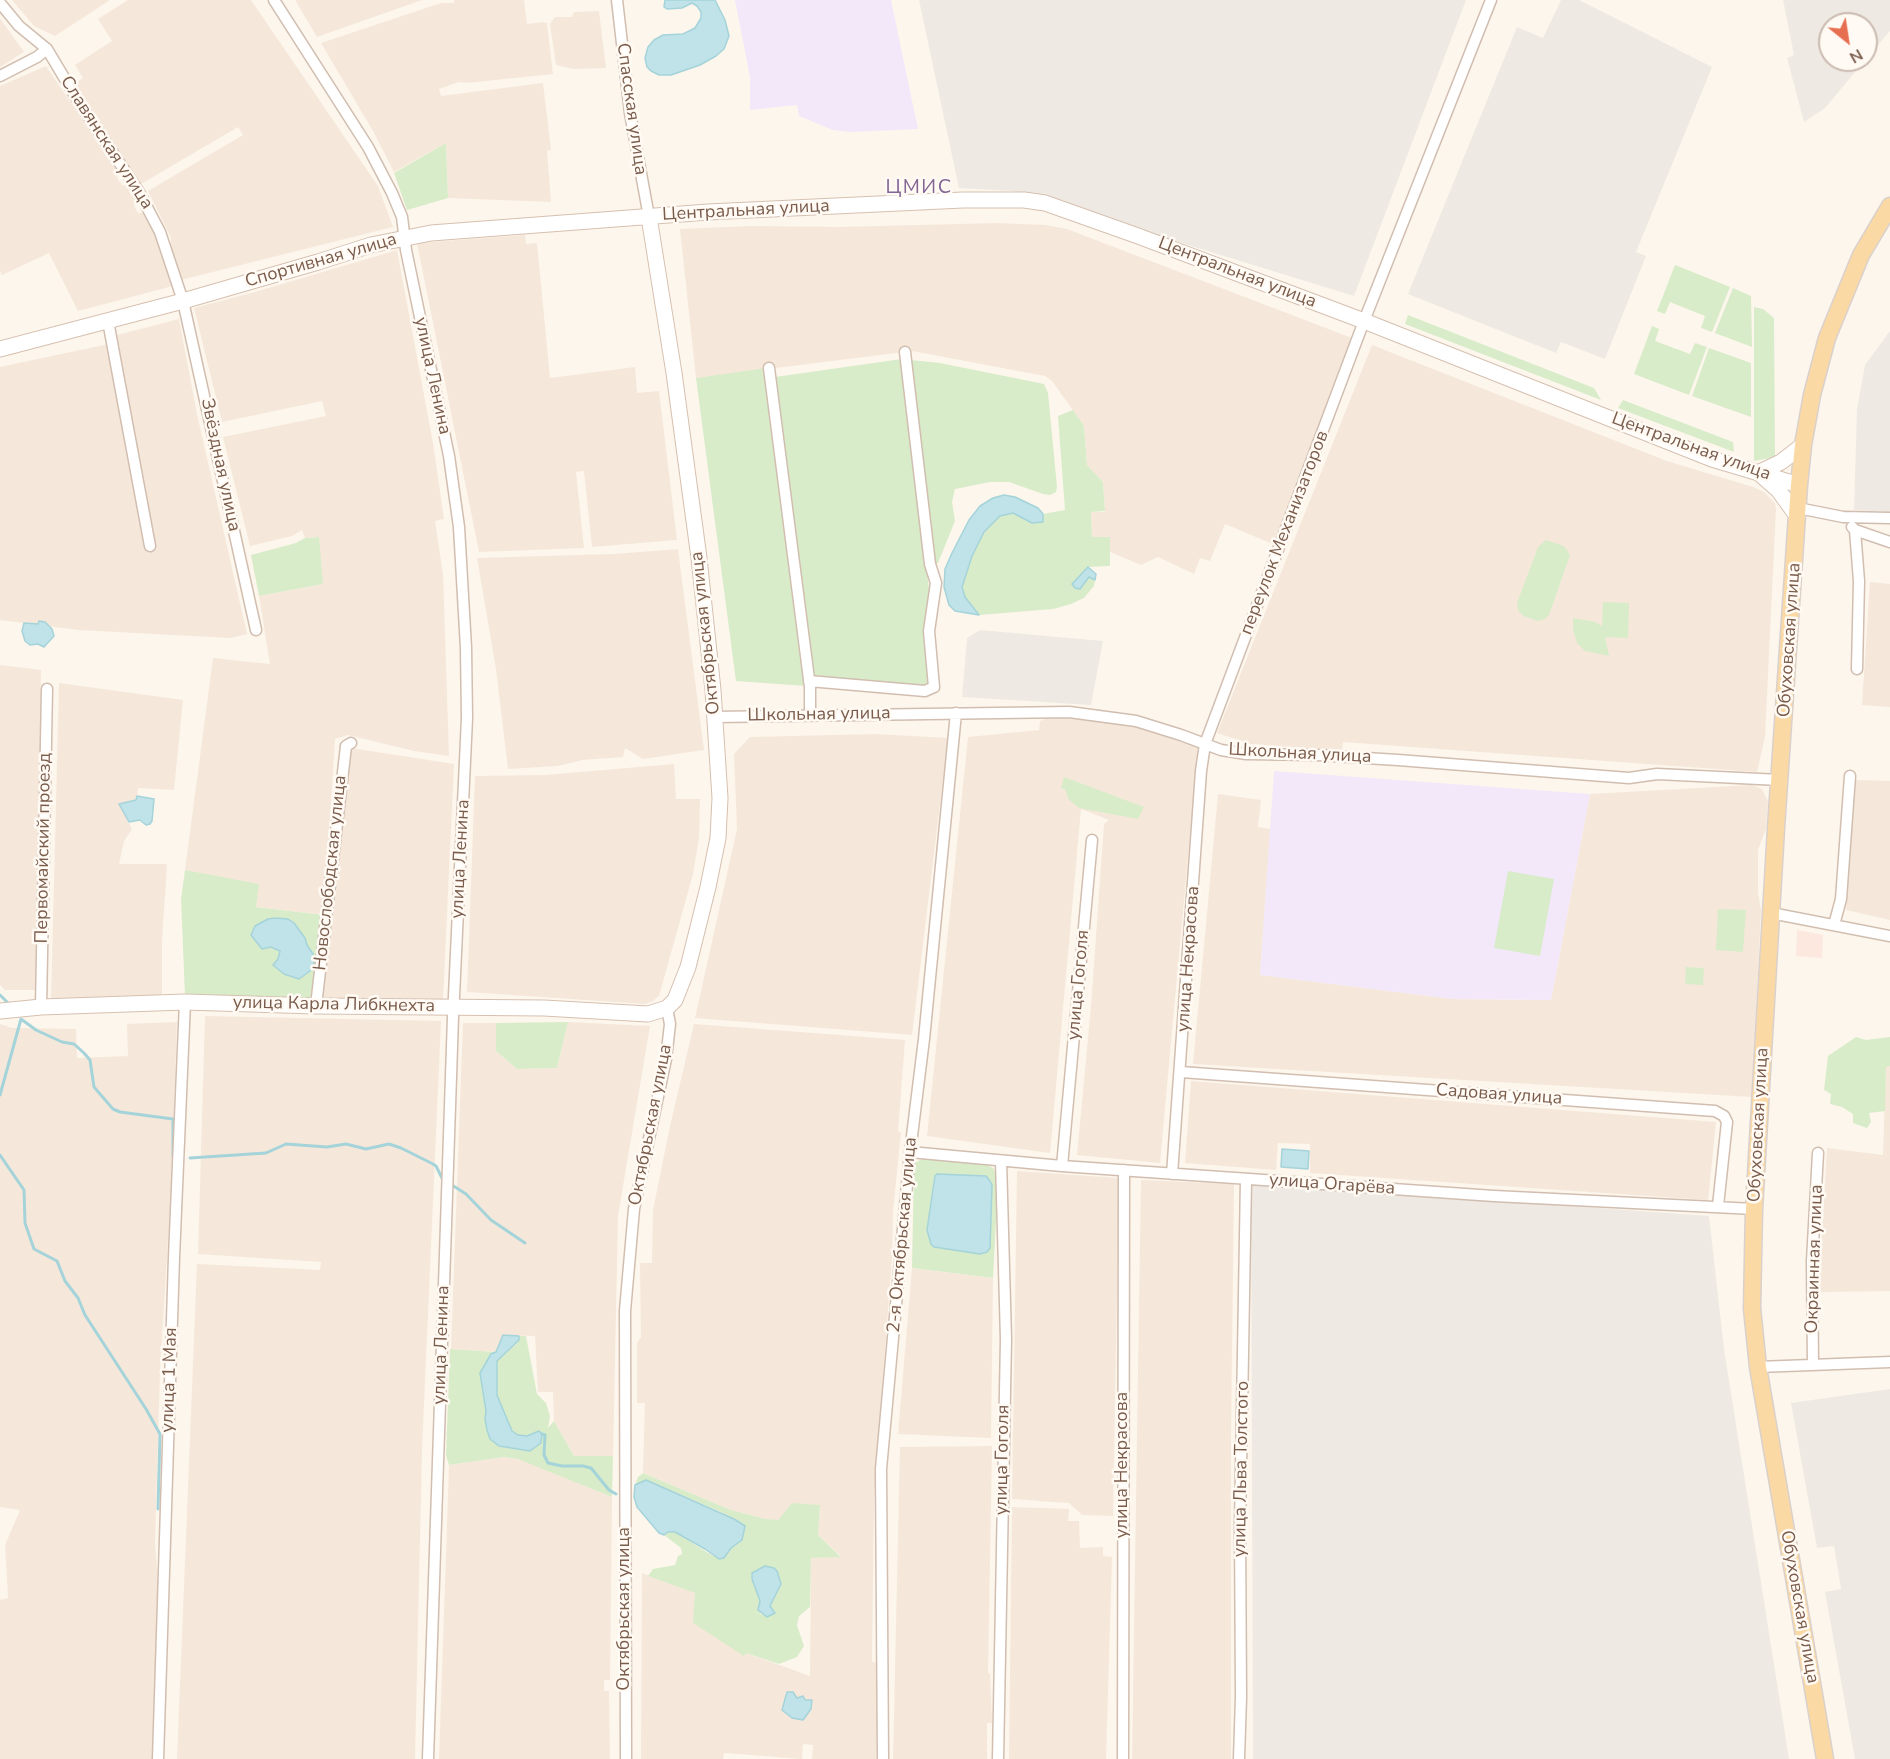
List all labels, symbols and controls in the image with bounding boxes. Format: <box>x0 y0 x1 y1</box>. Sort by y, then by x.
north arrow <box>1818 12 1878 72</box>
street label: Спасская улица <box>611 42 651 176</box>
text: N <box>1845 43 1867 68</box>
street label: Славянская улица <box>55 72 157 214</box>
district label: ЦМИС <box>885 176 953 200</box>
street label: Центральная улица <box>662 196 830 226</box>
street label: Спортивная улица <box>243 229 399 293</box>
street label: Центральная улица <box>1155 233 1319 313</box>
street label: улица Ленина <box>409 315 455 437</box>
street label: Звёздная улица <box>195 396 245 534</box>
street label: Центральная улица <box>1609 408 1773 486</box>
street label: переулок Механизаторов <box>1236 428 1334 638</box>
street label: Октябрьская улица <box>687 550 725 716</box>
street label: Обуховская улица <box>1774 562 1806 718</box>
street label: Школьная улица <box>747 703 891 727</box>
street label: Школьная улица <box>1228 739 1372 769</box>
street label: Первомайский проезд <box>32 752 56 944</box>
street label: Новослободская улица <box>310 774 352 972</box>
street label: улица Ленина <box>447 799 475 919</box>
street label: улица Некрасова <box>1173 885 1205 1033</box>
street label: улица Гоголя <box>1063 929 1095 1041</box>
street label: улица Карла Либкнехта <box>233 992 435 1018</box>
street label: Октябрьская улица <box>625 1043 677 1207</box>
street label: Обуховская улица <box>1744 1047 1774 1203</box>
street label: Садовая улица <box>1435 1080 1563 1110</box>
street label: 2-я Октябрьская улица <box>884 1136 922 1334</box>
street label: улица Огарёва <box>1268 1170 1396 1200</box>
street label: Окраинная улица <box>1802 1184 1828 1334</box>
street label: улица Ленина <box>429 1285 455 1405</box>
street label: улица 1 Мая <box>157 1327 183 1433</box>
street label: улица Льва Толстого <box>1230 1381 1254 1557</box>
street label: улица Некрасова <box>1112 1392 1134 1538</box>
street label: улица Гоголя <box>991 1405 1015 1515</box>
street label: Октябрьская улица <box>614 1527 636 1691</box>
street label: Обуховская улица <box>1775 1529 1823 1685</box>

